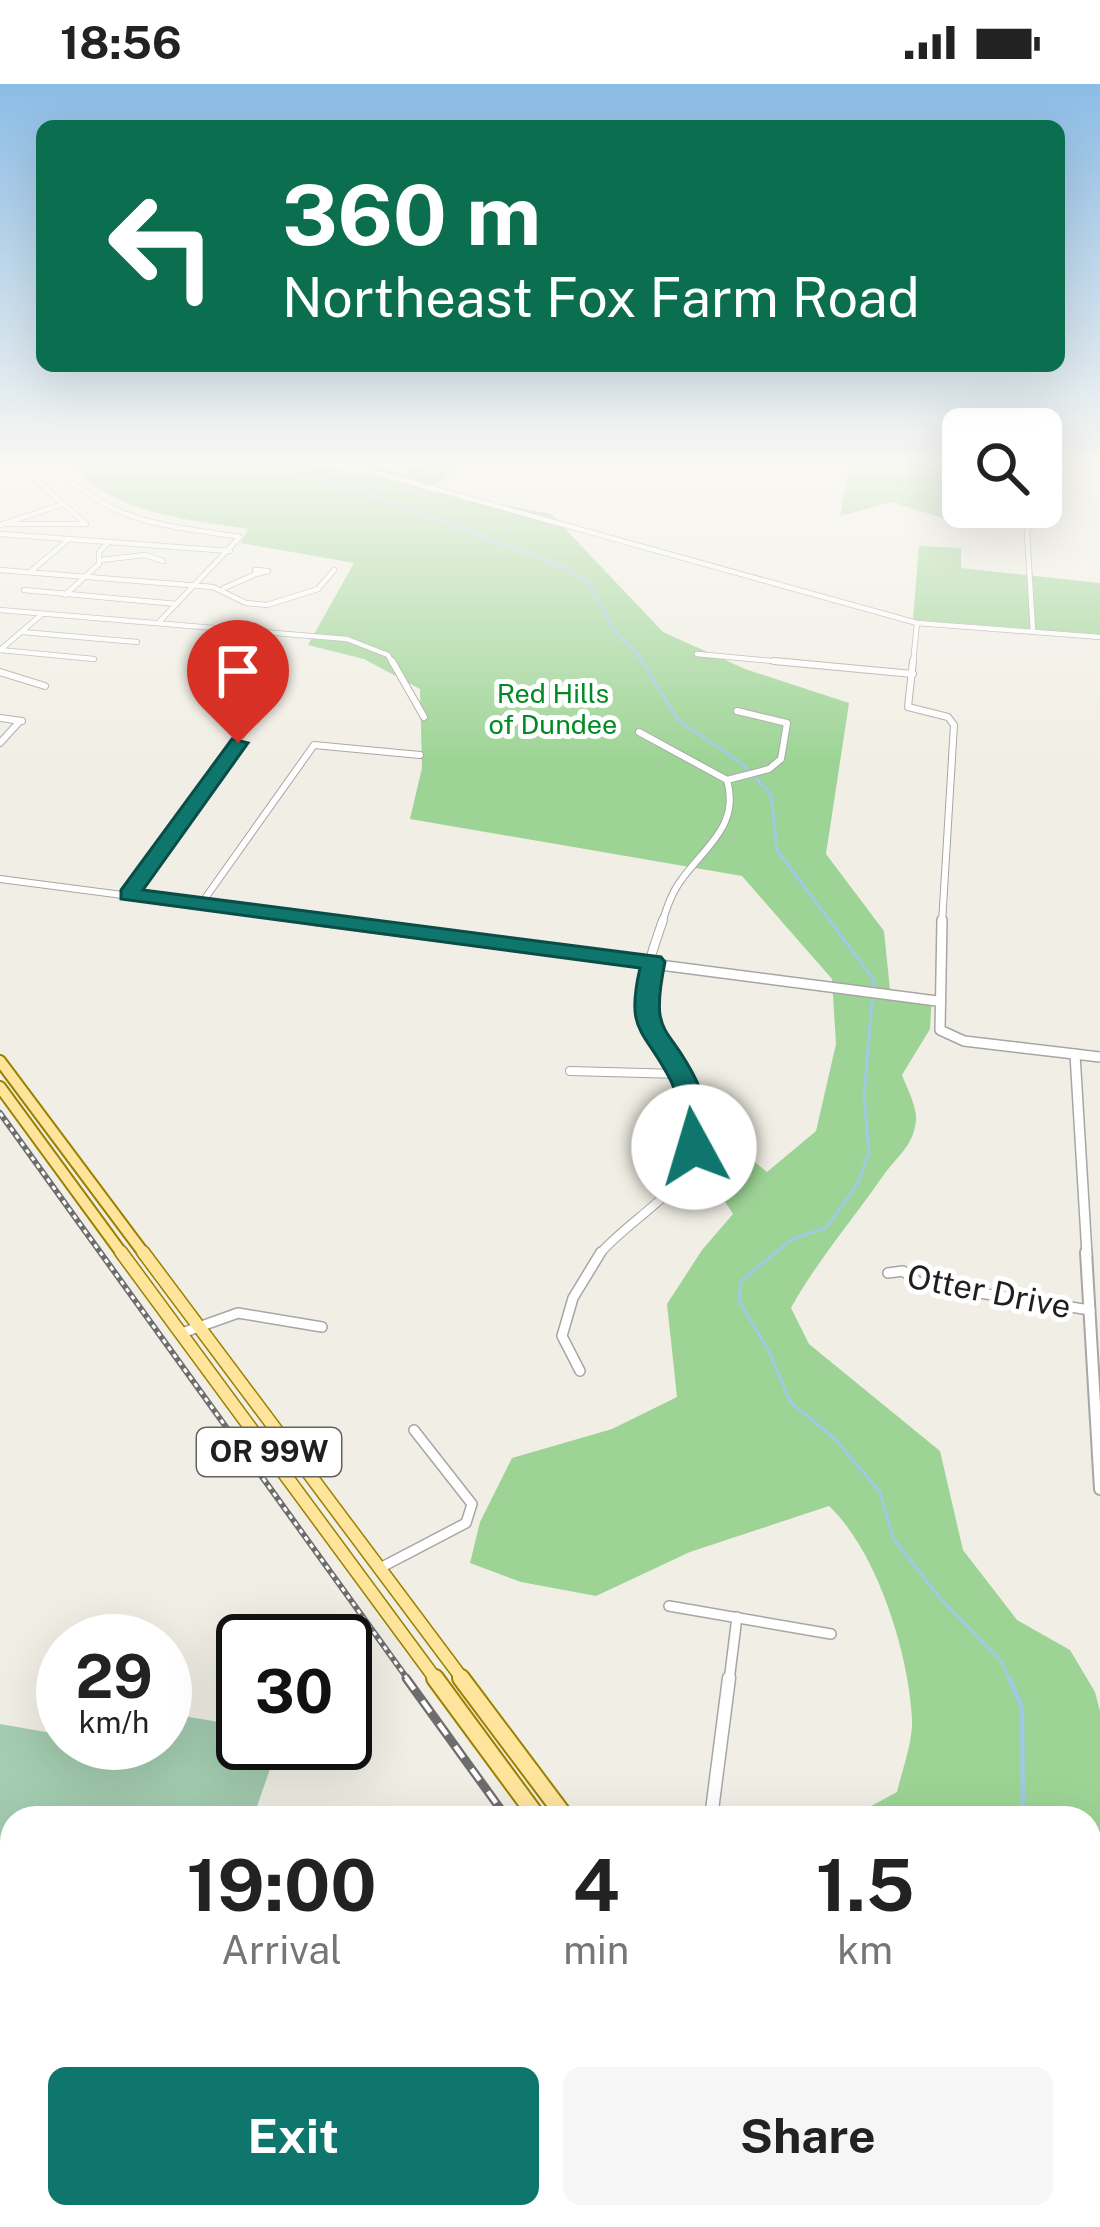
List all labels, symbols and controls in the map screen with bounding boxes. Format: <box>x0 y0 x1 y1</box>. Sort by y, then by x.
text: 18:56 <box>60 16 182 69</box>
text: 360 m <box>282 165 541 264</box>
icon: left <box>84 168 240 324</box>
text: Northeast Fox Farm Road <box>282 266 920 329</box>
map controls <box>942 408 1062 528</box>
button: search <box>942 408 1062 528</box>
pin <box>187 620 289 743</box>
icon: arrive <box>205 638 271 704</box>
park label: Red Hills of Dundee <box>489 677 617 740</box>
position arrow <box>631 1084 757 1210</box>
street label: Otter Drive <box>904 1256 1074 1326</box>
road number: OR 99W <box>197 1428 341 1476</box>
speed limit sign: 30 <box>216 1614 372 1770</box>
text: 29 <box>75 1641 153 1712</box>
text: km/h <box>79 1704 149 1740</box>
text: 19:00 <box>186 1843 377 1927</box>
text: 4 <box>573 1843 620 1927</box>
text: 1.5 <box>816 1843 915 1927</box>
text: Arrival <box>221 1927 342 1973</box>
text: min <box>563 1927 629 1973</box>
text: km <box>837 1927 893 1973</box>
button: Exit <box>48 2067 539 2205</box>
button: Share <box>563 2067 1053 2205</box>

